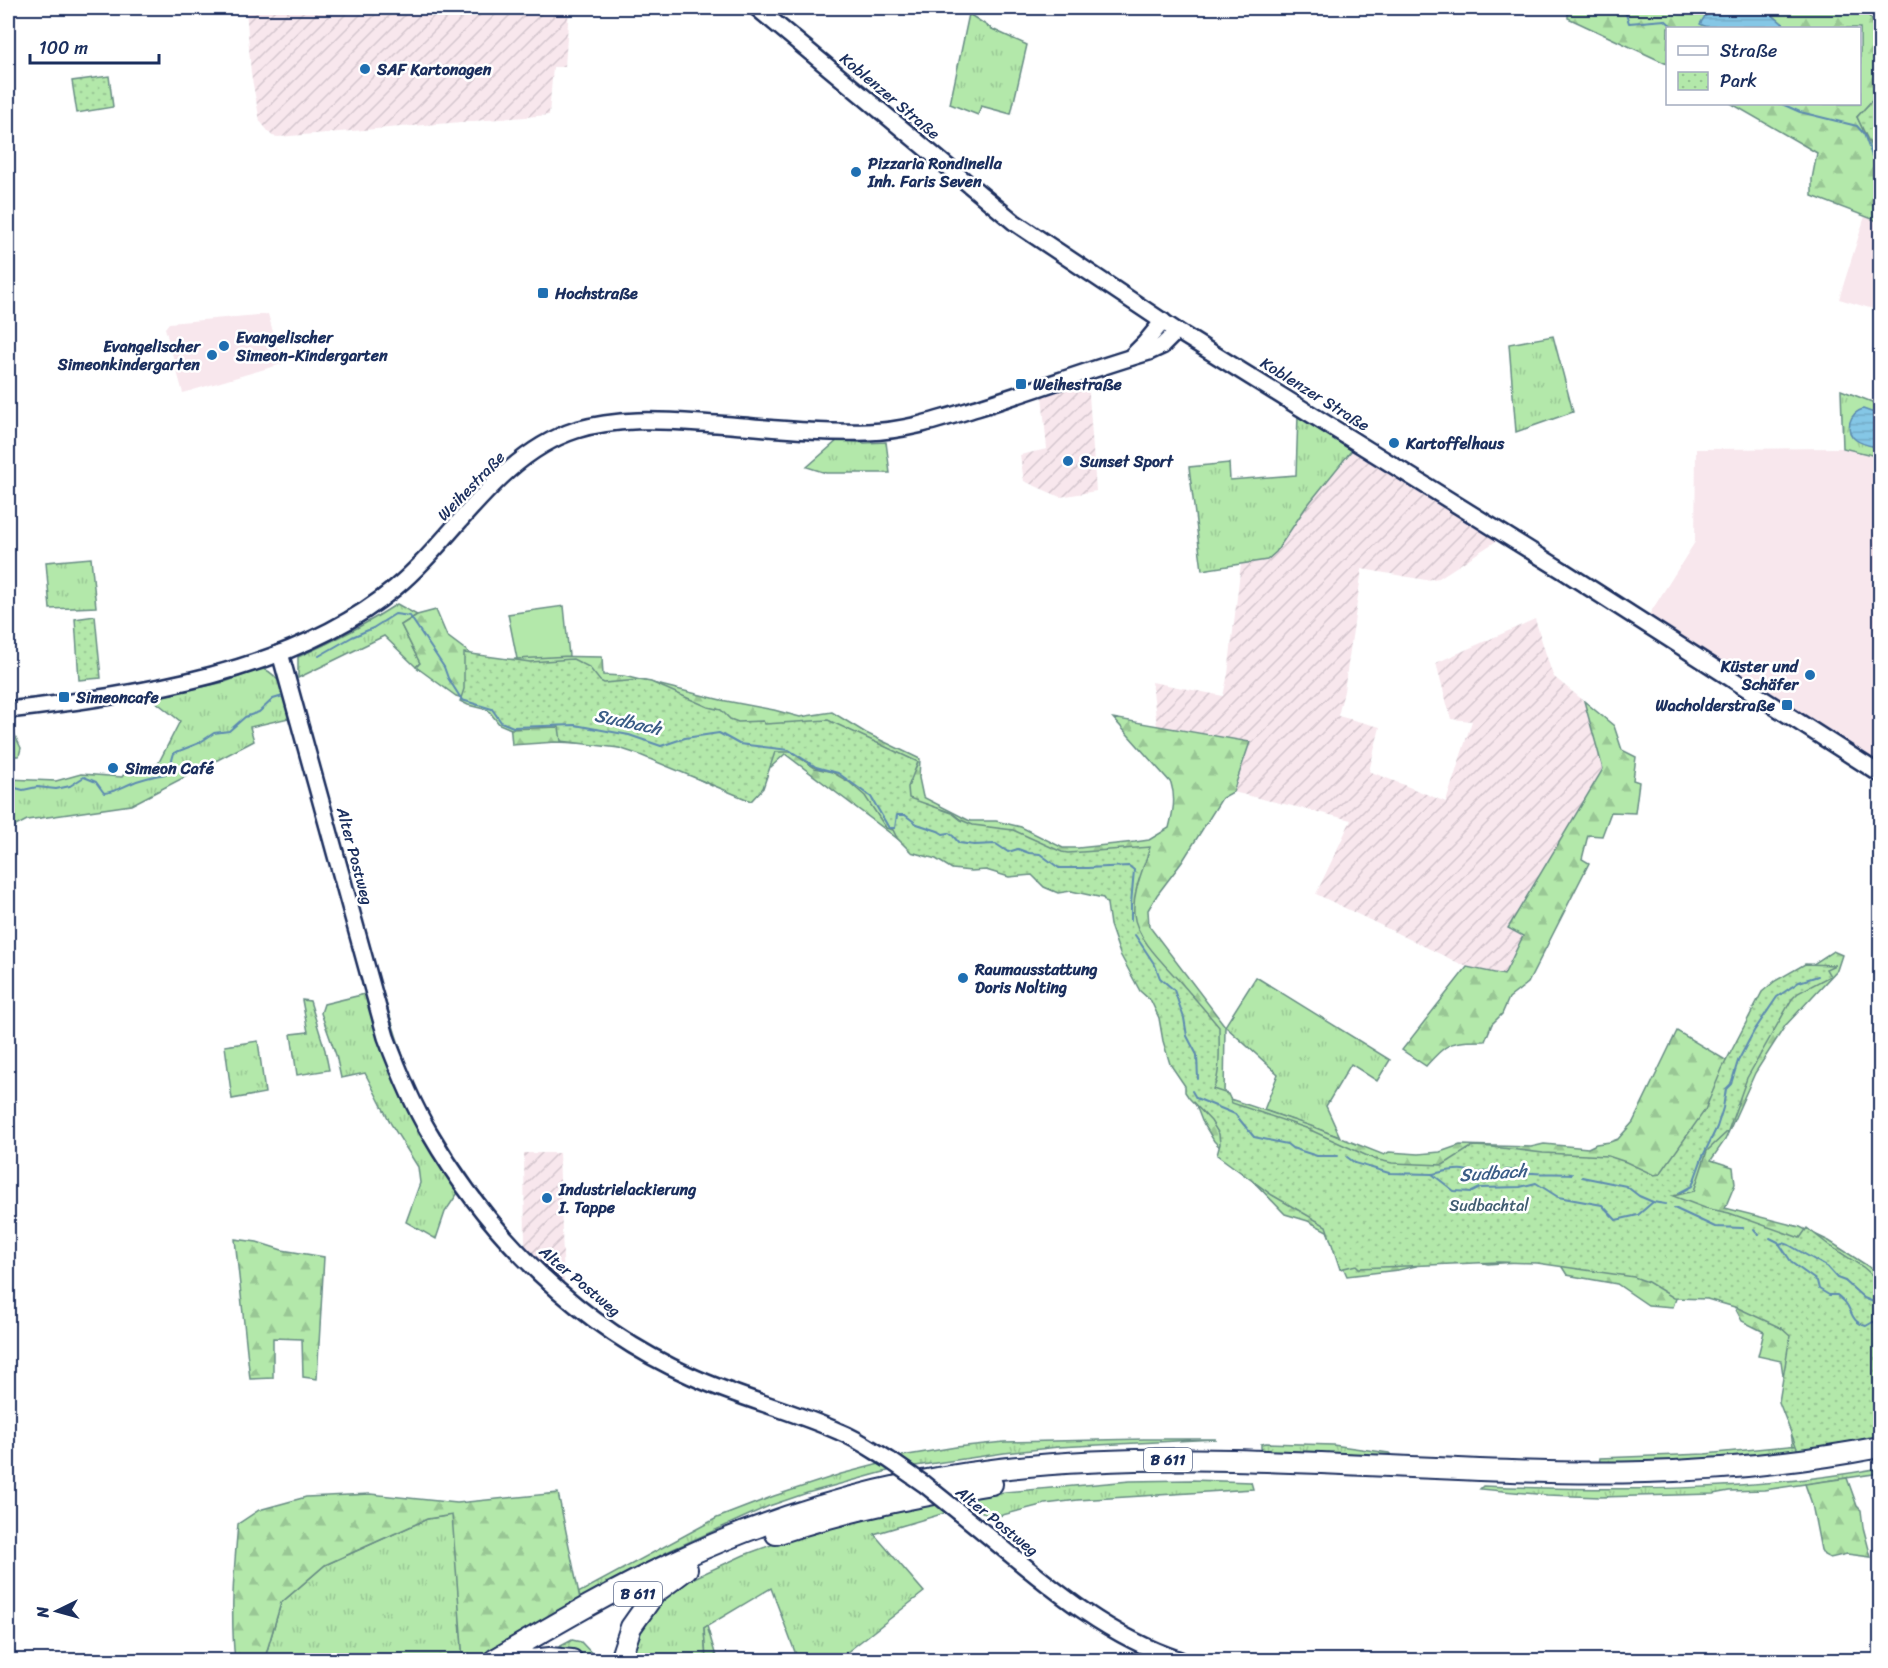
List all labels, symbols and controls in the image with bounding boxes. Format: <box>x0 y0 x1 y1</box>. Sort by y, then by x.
scale bar <box>30 27 159 65</box>
legend <box>1666 27 1861 105</box>
text: 100 m <box>39 32 88 64</box>
text: Straße <box>1720 35 1777 67</box>
street label: Koblenzer Straße <box>833 45 947 147</box>
place label: SAF Kartonagen <box>376 55 492 84</box>
marker: SAF Kartonagen <box>358 62 372 76</box>
text: Park <box>1720 65 1757 97</box>
place label: Pizzaria Rondinella Inh. Faris Seven <box>867 149 1003 196</box>
marker: Pizzaria Rondinella Inh. Faris Seven <box>849 165 863 179</box>
place label: Hochstraße <box>554 279 638 308</box>
marker: Hochstraße <box>536 286 550 300</box>
place label: Evangelischer Simeon-Kindergarten <box>235 323 388 370</box>
place label: Evangelischer Simeonkindergarten <box>57 332 201 379</box>
marker: Evangelischer Simeon-Kindergarten <box>217 339 231 353</box>
marker: Evangelischer Simeonkindergarten <box>205 348 219 362</box>
street label: Koblenzer Straße <box>1255 349 1375 439</box>
place label: Weihestraße <box>1033 370 1123 399</box>
marker: Weihestraße <box>1014 377 1028 391</box>
place label: Kartoffelhaus <box>1405 429 1505 458</box>
marker: Kartoffelhaus <box>1387 436 1401 450</box>
street label: Weihestraße <box>430 444 512 528</box>
place label: Sunset Sport <box>1079 447 1174 476</box>
marker: Sunset Sport <box>1061 454 1075 468</box>
place label: Küster und Schäfer <box>1720 652 1800 699</box>
marker: Küster und Schäfer <box>1803 668 1817 682</box>
place label: Simeoncafe <box>75 683 160 712</box>
marker: Simeoncafe <box>57 690 71 704</box>
place label: Wacholderstraße <box>1655 691 1776 720</box>
marker: Wacholderstraße <box>1780 698 1794 712</box>
water label: Sudbach <box>592 699 666 745</box>
place label: Simeon Café <box>124 754 215 783</box>
marker: Simeon Café <box>106 761 120 775</box>
street label: Alter Postweg <box>328 803 382 908</box>
place label: Raumausstattung Doris Nolting <box>974 955 1098 1002</box>
marker: Raumausstattung Doris Nolting <box>956 971 970 985</box>
water label: Sudbach <box>1458 1155 1529 1191</box>
place label: Industrielackierung I. Tappe <box>558 1175 697 1222</box>
marker: Industrielackierung I. Tappe <box>540 1191 554 1205</box>
park label: Sudbachtal <box>1449 1191 1529 1220</box>
street label: Alter Postweg <box>532 1237 628 1324</box>
road number: B 611 <box>1144 1448 1192 1472</box>
street label: Alter Postweg <box>948 1478 1045 1564</box>
north arrow <box>27 1581 87 1641</box>
road number: B 611 <box>614 1582 662 1606</box>
text: N <box>28 1605 58 1620</box>

